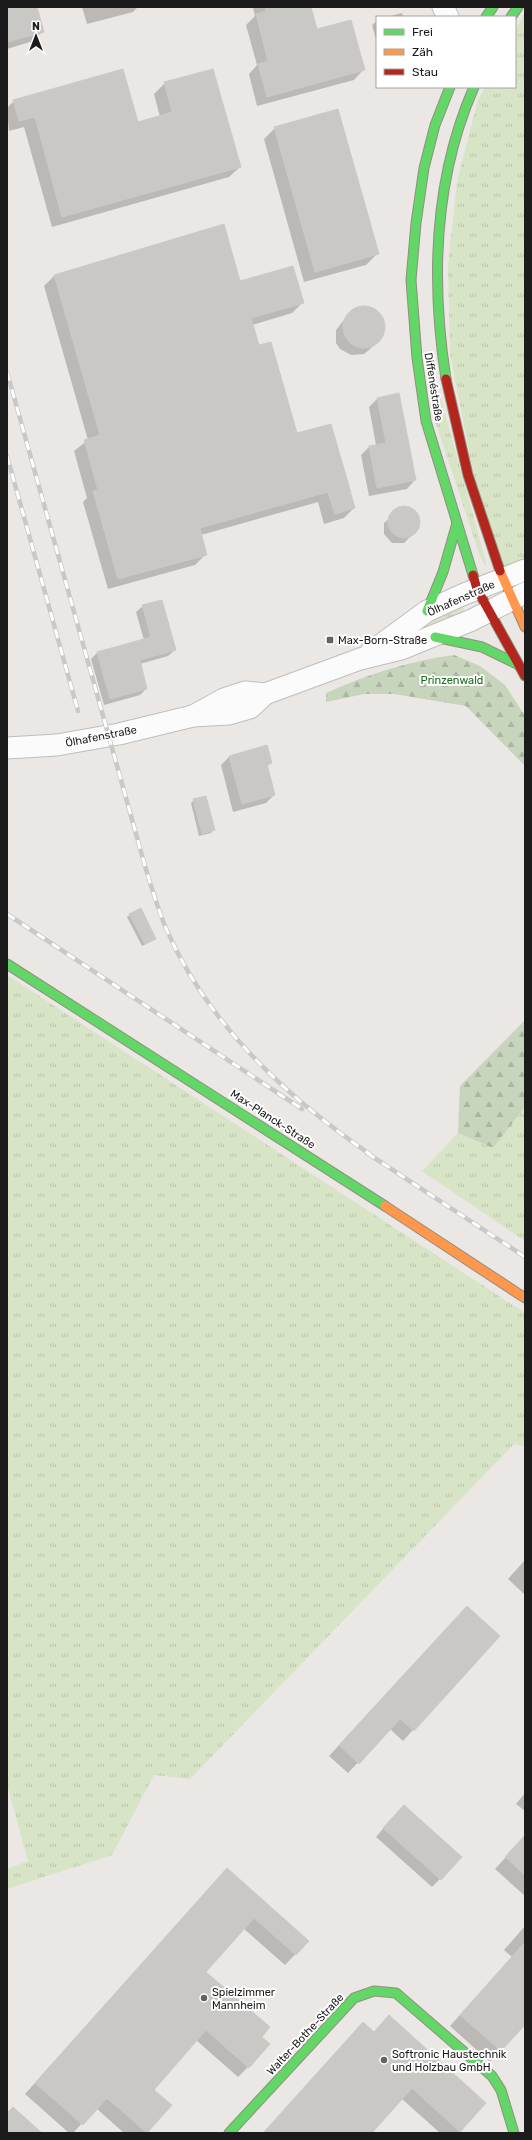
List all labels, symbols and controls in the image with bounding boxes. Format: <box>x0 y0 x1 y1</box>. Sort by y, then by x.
north arrow <box>16 16 56 56</box>
legend <box>376 16 516 88</box>
text: N <box>32 20 40 33</box>
text: Frei <box>412 25 433 39</box>
text: Zäh <box>412 45 433 59</box>
text: Stau <box>412 65 438 79</box>
street label: Diffenéstraße <box>422 352 445 422</box>
street label: Ölhafenstraße <box>425 578 497 619</box>
place label: Max-Born-Straße <box>338 634 427 647</box>
marker: Max-Born-Straße <box>325 635 335 645</box>
park label: Prinzenwald <box>421 674 483 687</box>
street label: Ölhafenstraße <box>64 723 138 750</box>
street label: Max-Planck-Straße <box>228 1087 318 1152</box>
place label: Spielzimmer Mannheim <box>212 1986 276 2012</box>
street label: Walter-Bothe-Straße <box>264 1991 346 2078</box>
marker: Spielzimmer Mannheim <box>199 1993 209 2003</box>
place label: Softronic Haustechnik und Holzbau GmbH <box>392 2048 507 2074</box>
marker: Softronic Haustechnik und Holzbau GmbH <box>379 2055 389 2065</box>

